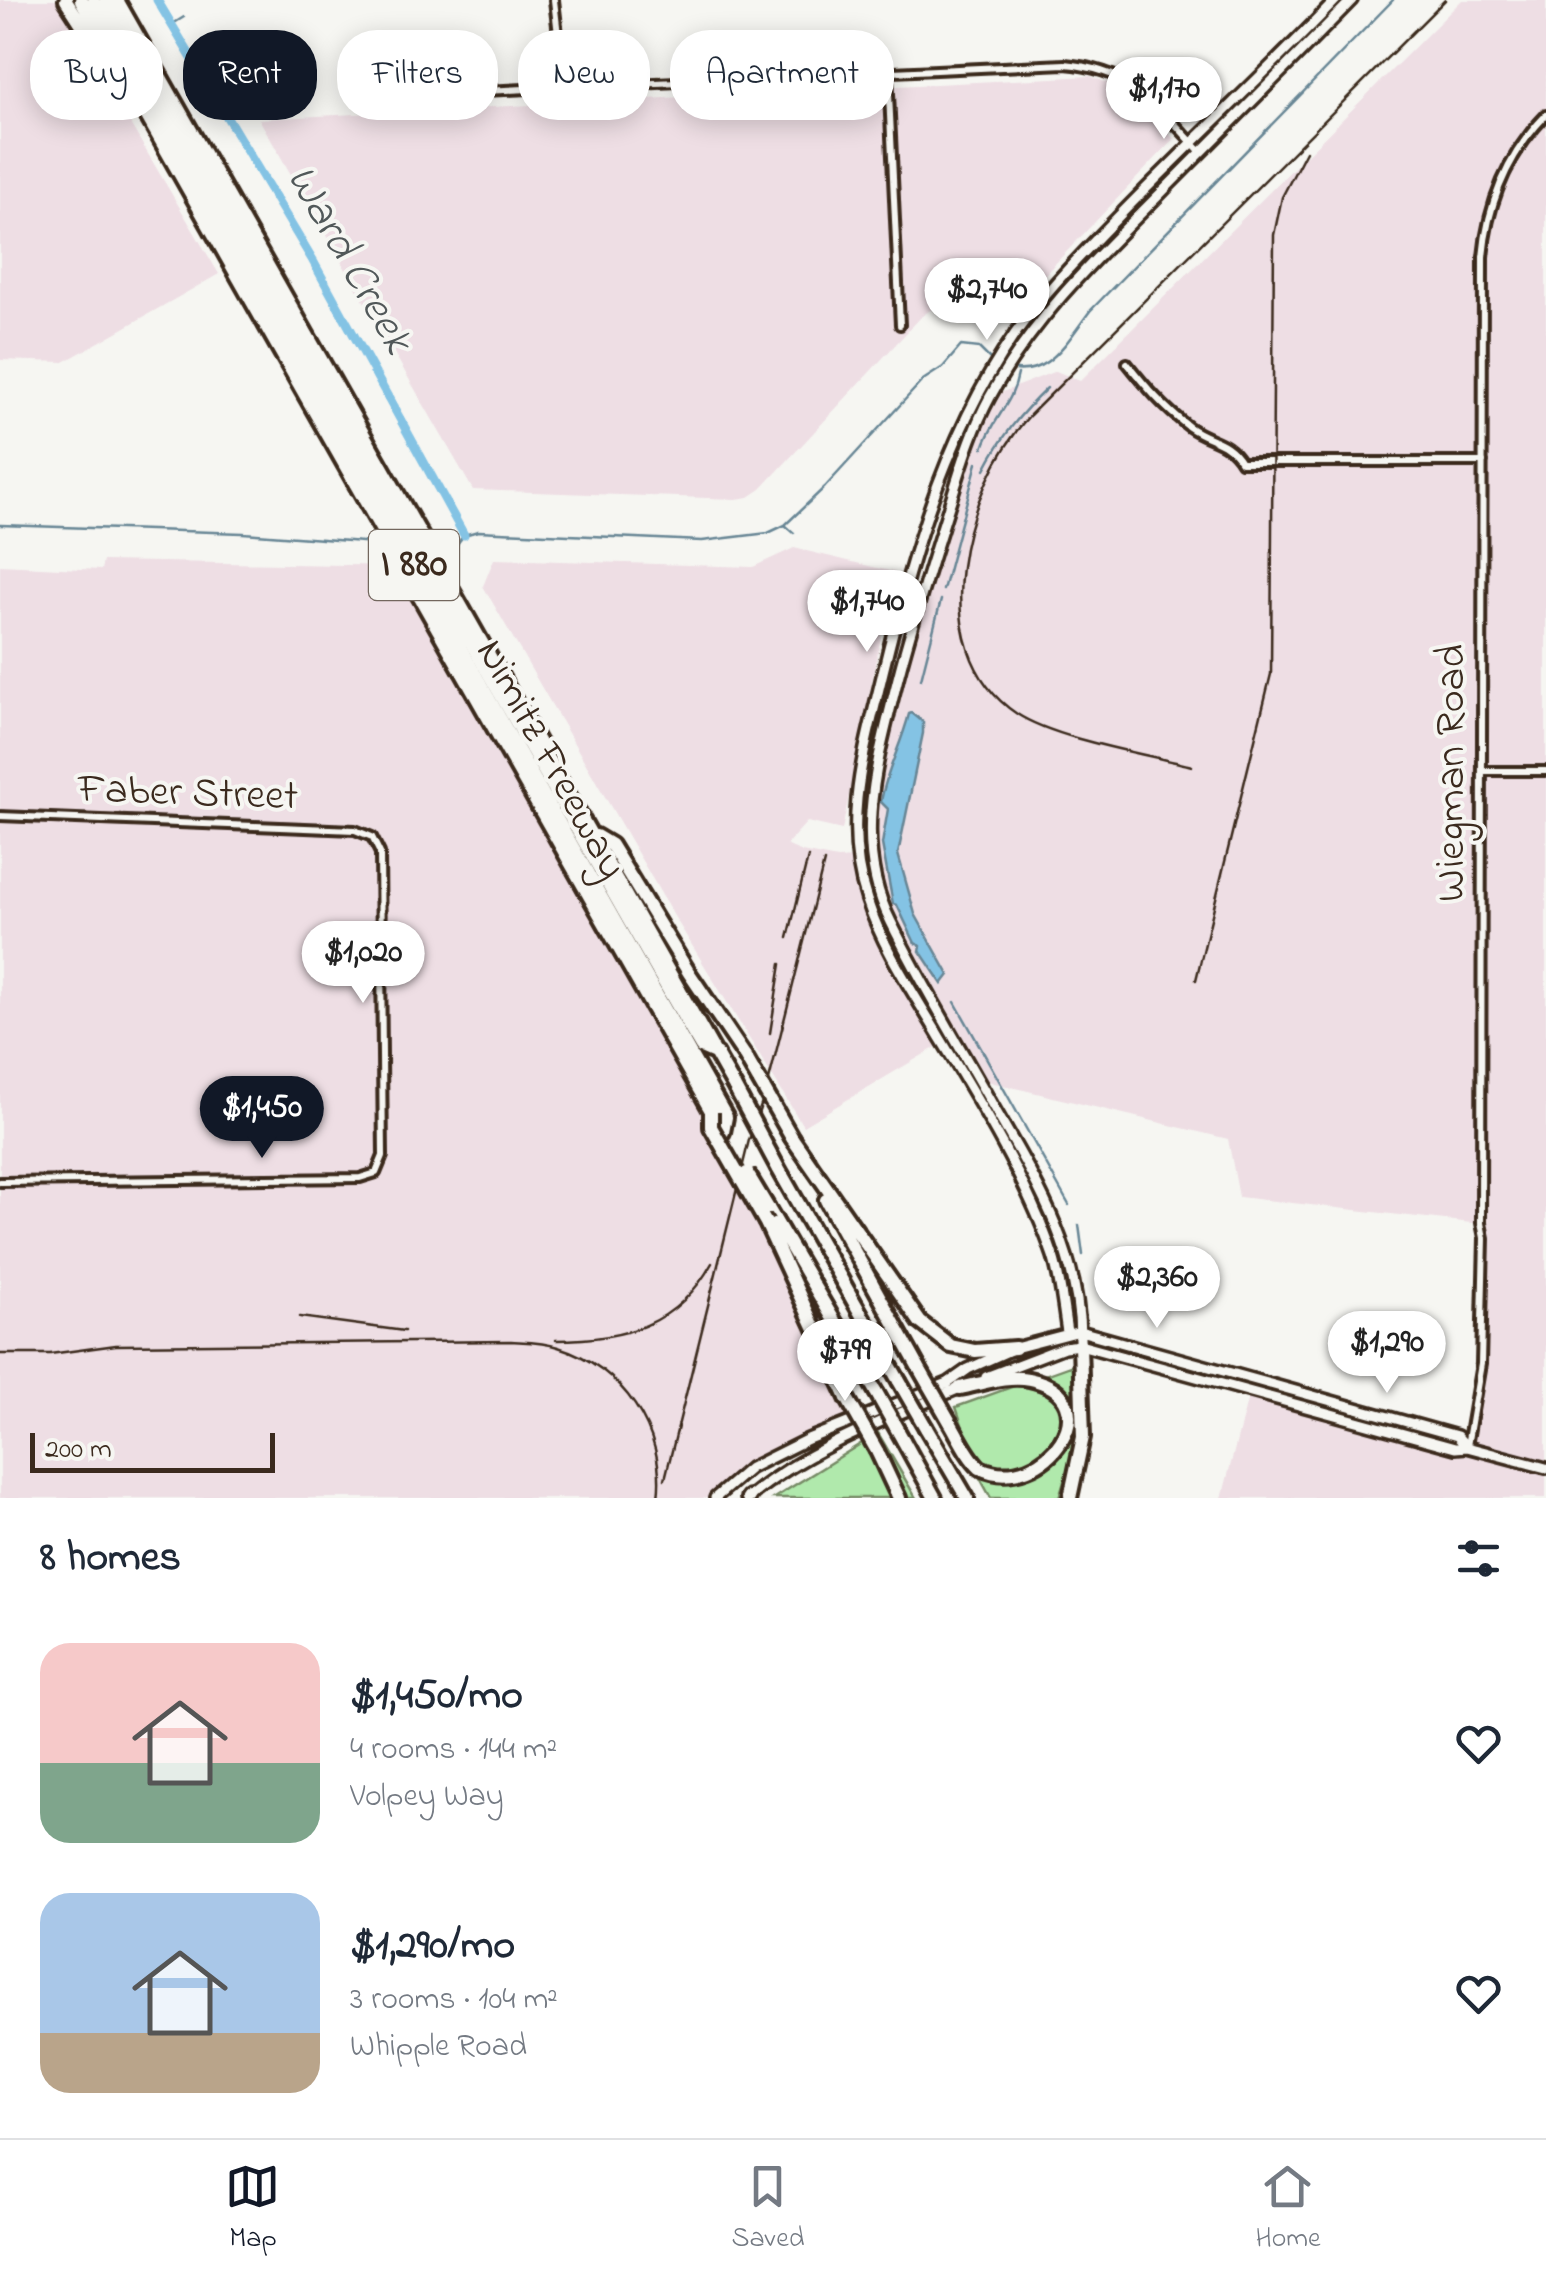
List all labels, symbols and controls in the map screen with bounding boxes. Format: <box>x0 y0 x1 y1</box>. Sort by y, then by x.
chip: Buy <box>30 30 163 120</box>
chip: Rent <box>183 30 317 120</box>
chip: Filters <box>337 30 498 120</box>
chip: New <box>518 30 650 120</box>
chip: Apartment <box>670 30 894 120</box>
pin: $1,170 <box>1083 57 1245 142</box>
text: $1,170 <box>1128 66 1200 113</box>
water label: Ward Creek <box>267 153 430 369</box>
pin: $2,740 <box>906 258 1068 343</box>
text: $2,740 <box>947 267 1027 314</box>
road number: I 880 <box>369 530 459 600</box>
pin: $1,740 <box>786 570 948 655</box>
text: $1,740 <box>829 579 905 626</box>
street label: Nimitz Freeway <box>459 629 641 891</box>
street label: Wiegman Road <box>1422 644 1483 902</box>
street label: Faber Street <box>76 760 299 828</box>
pin: $1,020 <box>282 921 444 1006</box>
text: $1,020 <box>324 930 402 977</box>
pin: $1,450 <box>181 1076 343 1161</box>
text: $1,450 <box>222 1085 302 1132</box>
pin: $2,360 <box>1076 1246 1238 1331</box>
text: $2,360 <box>1116 1255 1198 1302</box>
pin: $1,290 <box>1306 1311 1468 1396</box>
pin: $799 <box>786 1319 904 1404</box>
text: $1,290 <box>1350 1320 1424 1367</box>
text: $799 <box>819 1328 871 1375</box>
scale bar <box>30 1428 275 1472</box>
text: 200 m <box>45 1430 112 1471</box>
text: 8 homes <box>40 1528 181 1589</box>
icon: filters <box>1451 1531 1506 1586</box>
text: $1,450/mo <box>350 1666 523 1727</box>
icon: home <box>120 1683 240 1803</box>
icon: heart <box>1451 1716 1506 1771</box>
text: 4 rooms · 144 m² <box>350 1727 557 1774</box>
text: Volpey Way <box>350 1774 504 1821</box>
text: $1,290/mo <box>350 1916 515 1977</box>
icon: home <box>120 1933 240 2053</box>
icon: heart <box>1451 1966 1506 2021</box>
text: 3 rooms · 104 m² <box>350 1977 558 2024</box>
text: Whipple Road <box>350 2024 527 2071</box>
tab: Map <box>225 2159 280 2260</box>
tab: Saved <box>731 2159 804 2260</box>
tab: Home <box>1255 2159 1321 2260</box>

